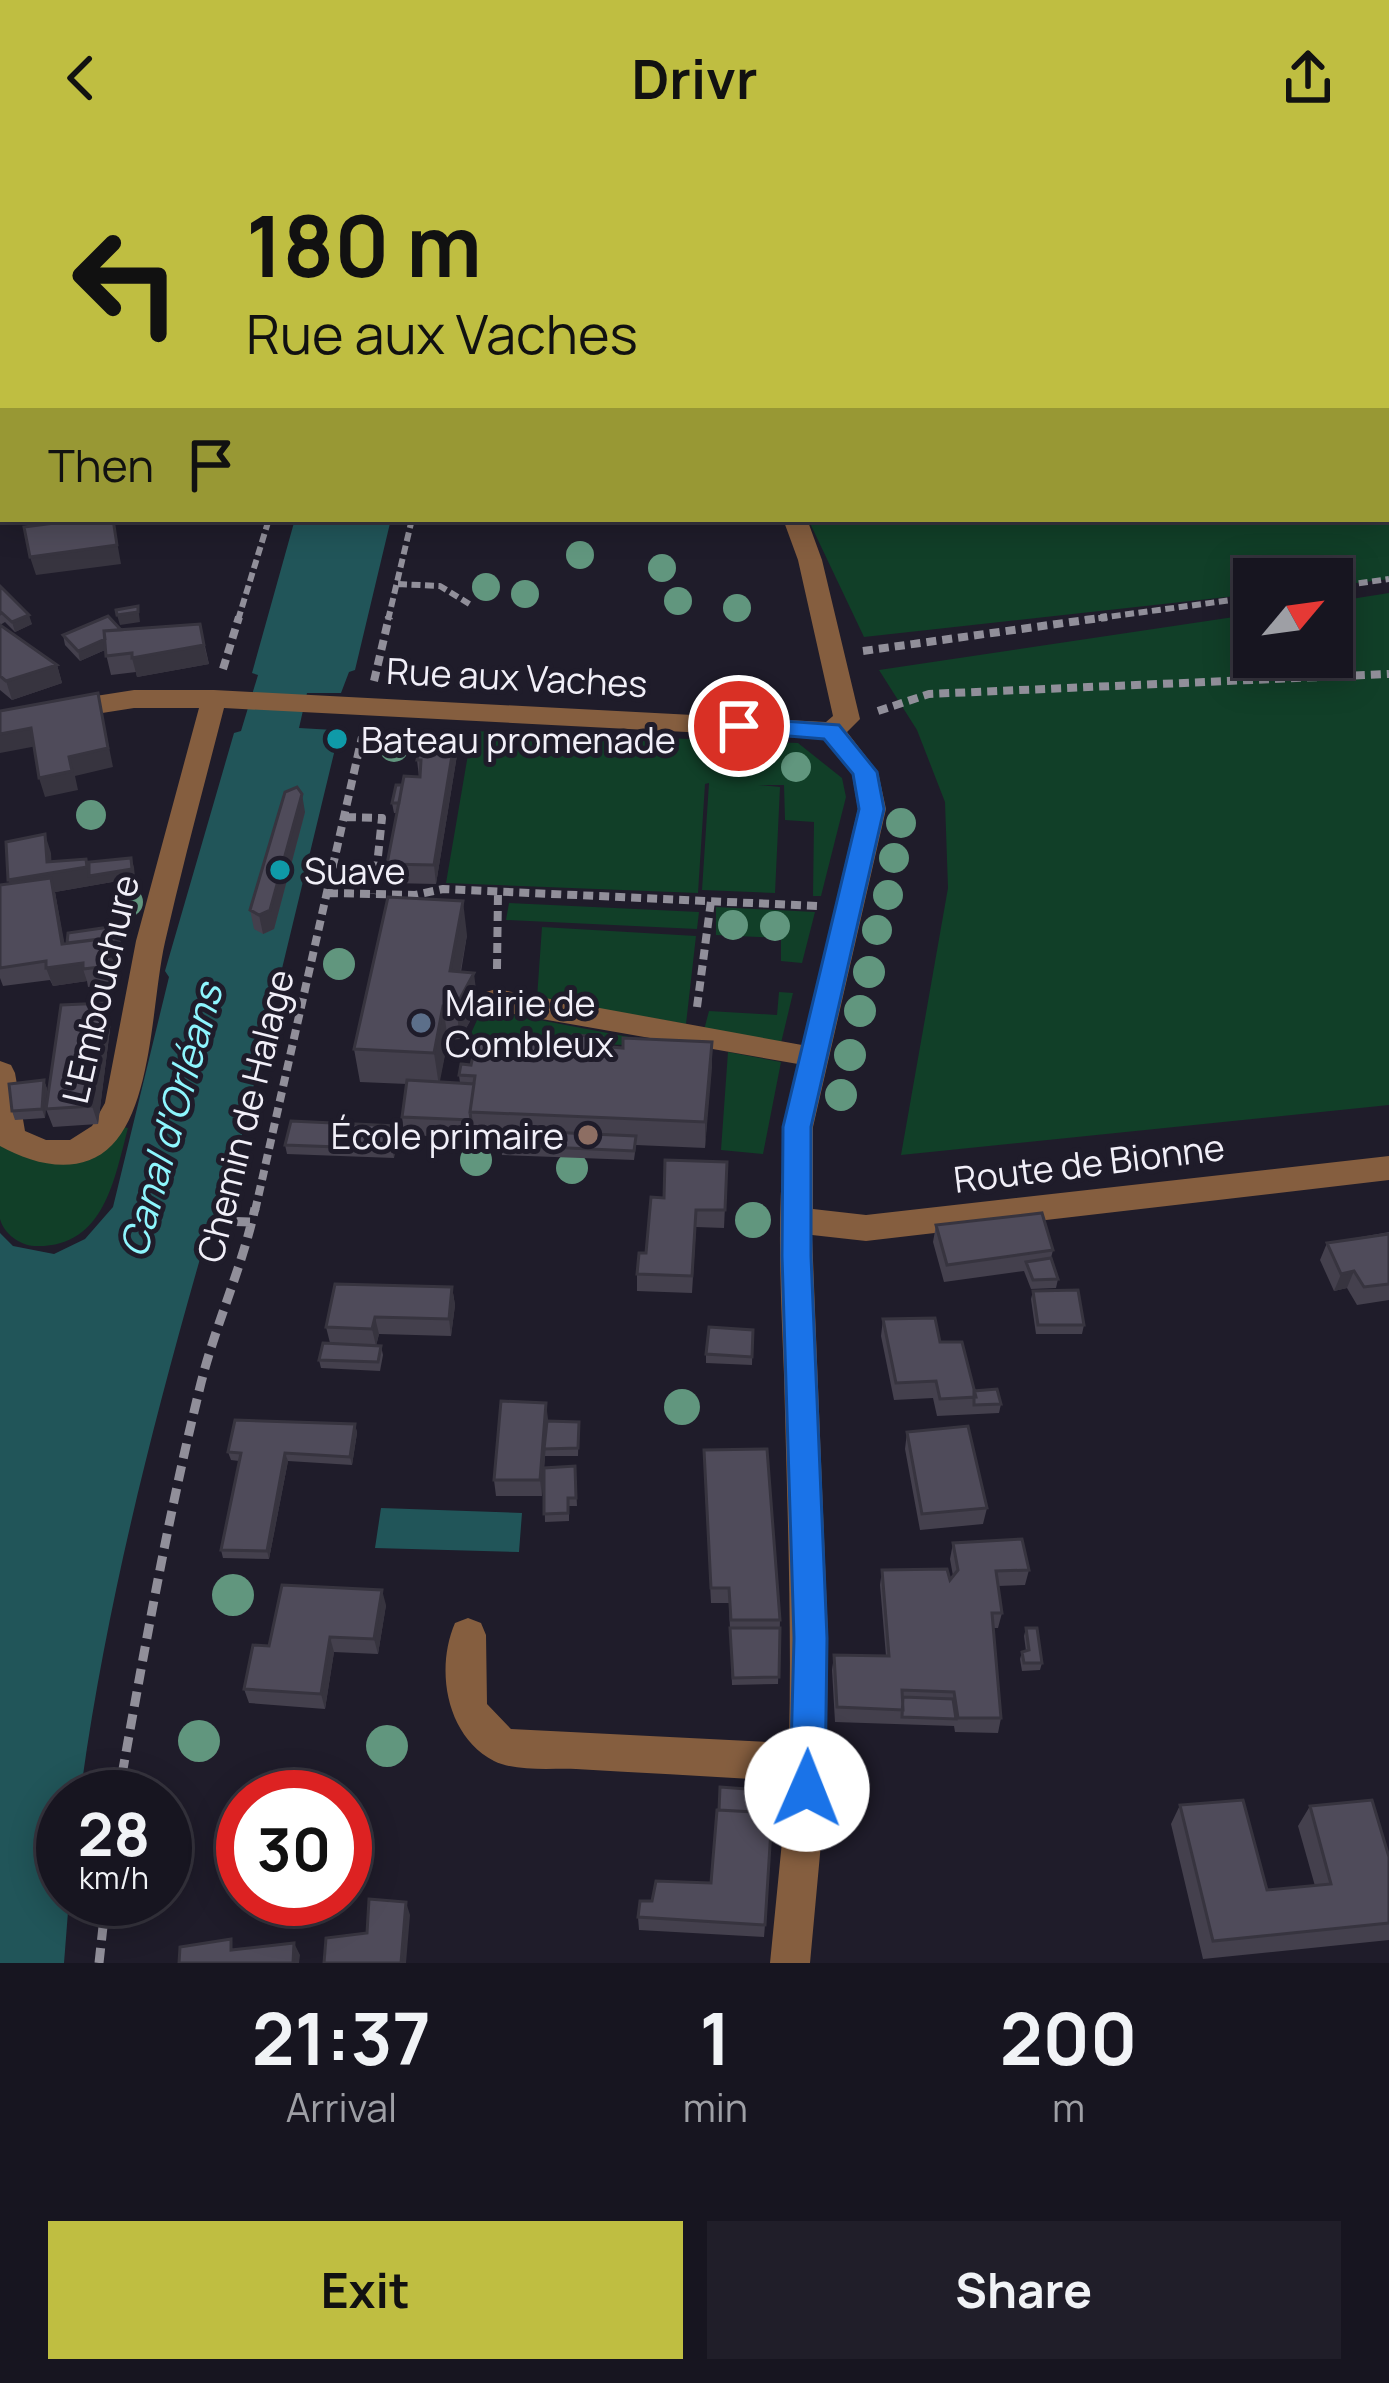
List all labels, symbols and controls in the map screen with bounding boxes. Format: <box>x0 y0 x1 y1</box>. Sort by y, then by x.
text: Drivr <box>632 41 757 115</box>
icon: back <box>48 45 114 111</box>
icon: share <box>1275 45 1341 111</box>
text: 180 m <box>246 187 482 302</box>
icon: left <box>48 204 204 360</box>
text: Rue aux Vaches <box>246 296 638 370</box>
icon: arrive <box>178 432 244 498</box>
text: Then <box>48 434 154 496</box>
north arrow <box>1233 558 1353 678</box>
map controls <box>1233 558 1353 678</box>
street label: Rue aux Vaches <box>385 646 649 708</box>
pin <box>688 675 790 777</box>
icon: arrive <box>706 693 772 759</box>
place label: Bateau promenade <box>361 715 676 764</box>
marker: Bateau promenade <box>324 726 350 752</box>
place label: Suave <box>304 846 405 895</box>
marker: Suave <box>267 857 293 883</box>
street label: L'Embouchure <box>50 870 150 1108</box>
street label: Chemin de Halage <box>185 964 305 1268</box>
water label: Canal d'Orléans <box>105 975 235 1263</box>
place label: Mairie de Combleux <box>445 978 614 1068</box>
marker: Mairie de Combleux <box>408 1010 434 1036</box>
place label: École primaire <box>331 1111 564 1160</box>
marker: École primaire <box>575 1122 601 1148</box>
street label: Route de Bionne <box>951 1122 1227 1204</box>
position arrow <box>744 1726 870 1852</box>
speed limit sign: 30 <box>216 1770 372 1926</box>
text: 28 <box>78 1792 150 1874</box>
text: km/h <box>79 1857 149 1898</box>
text: 21:37 <box>252 1988 431 2087</box>
text: 1 <box>700 1988 731 2087</box>
text: 200 <box>1000 1988 1137 2087</box>
text: Arrival <box>286 2080 397 2134</box>
text: min <box>683 2080 748 2134</box>
text: m <box>1052 2080 1085 2134</box>
button: Exit <box>48 2221 683 2359</box>
button: Share <box>707 2221 1341 2359</box>

